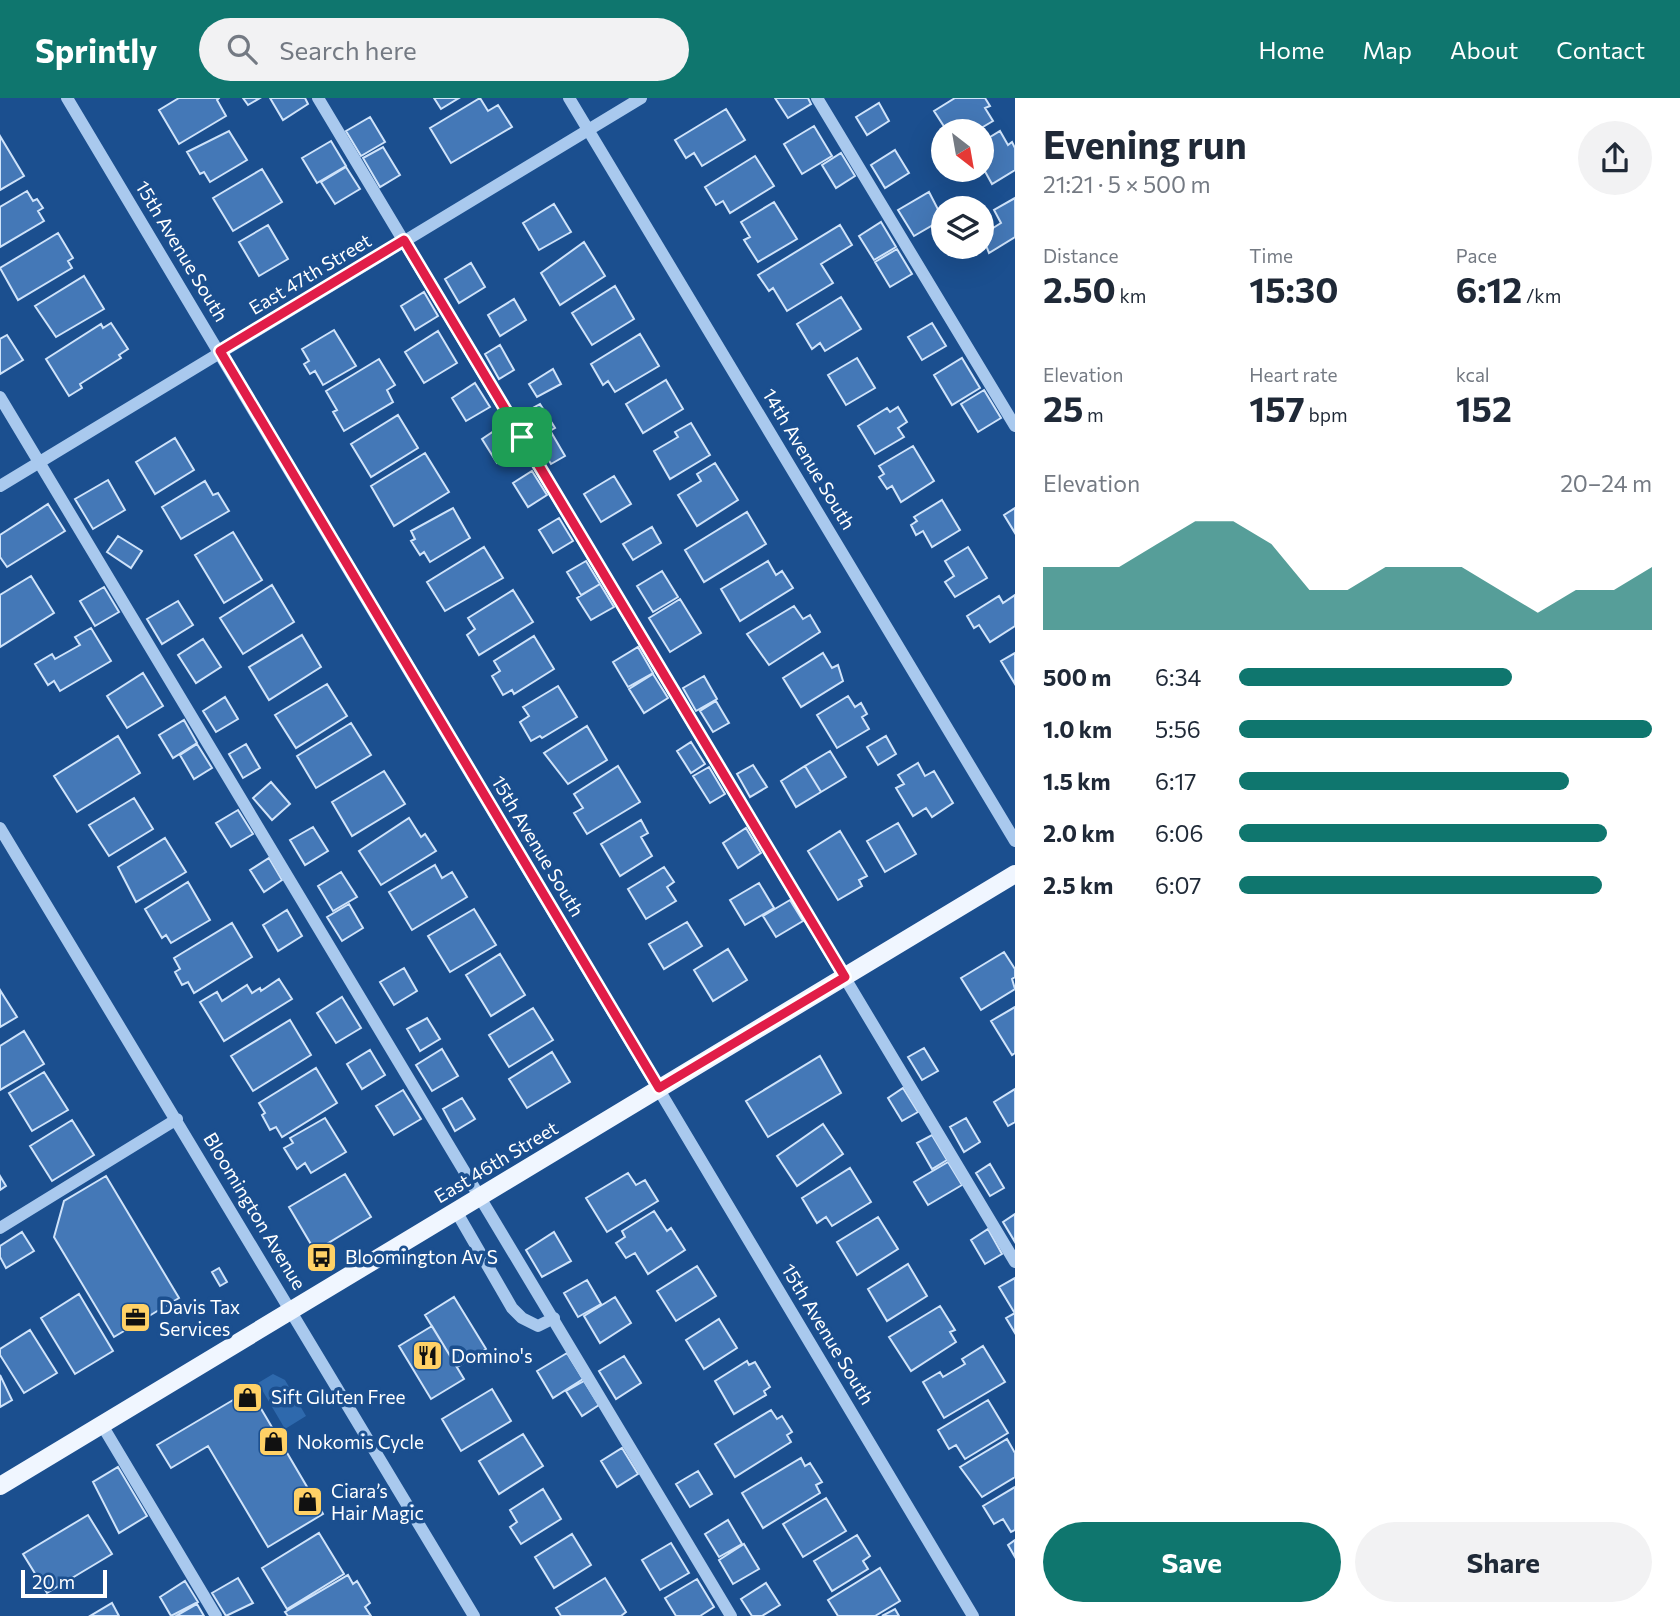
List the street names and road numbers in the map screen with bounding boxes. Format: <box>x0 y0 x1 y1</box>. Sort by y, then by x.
street label: 15th Avenue South <box>131 176 234 325</box>
street label: East 47th Street <box>245 228 375 319</box>
street label: 14th Avenue South <box>758 384 861 533</box>
street label: 15th Avenue South <box>487 771 590 920</box>
street label: East 46th Street <box>430 1116 562 1208</box>
street label: Bloomington Avenue <box>199 1128 311 1294</box>
street label: 15th Avenue South <box>777 1259 880 1408</box>

